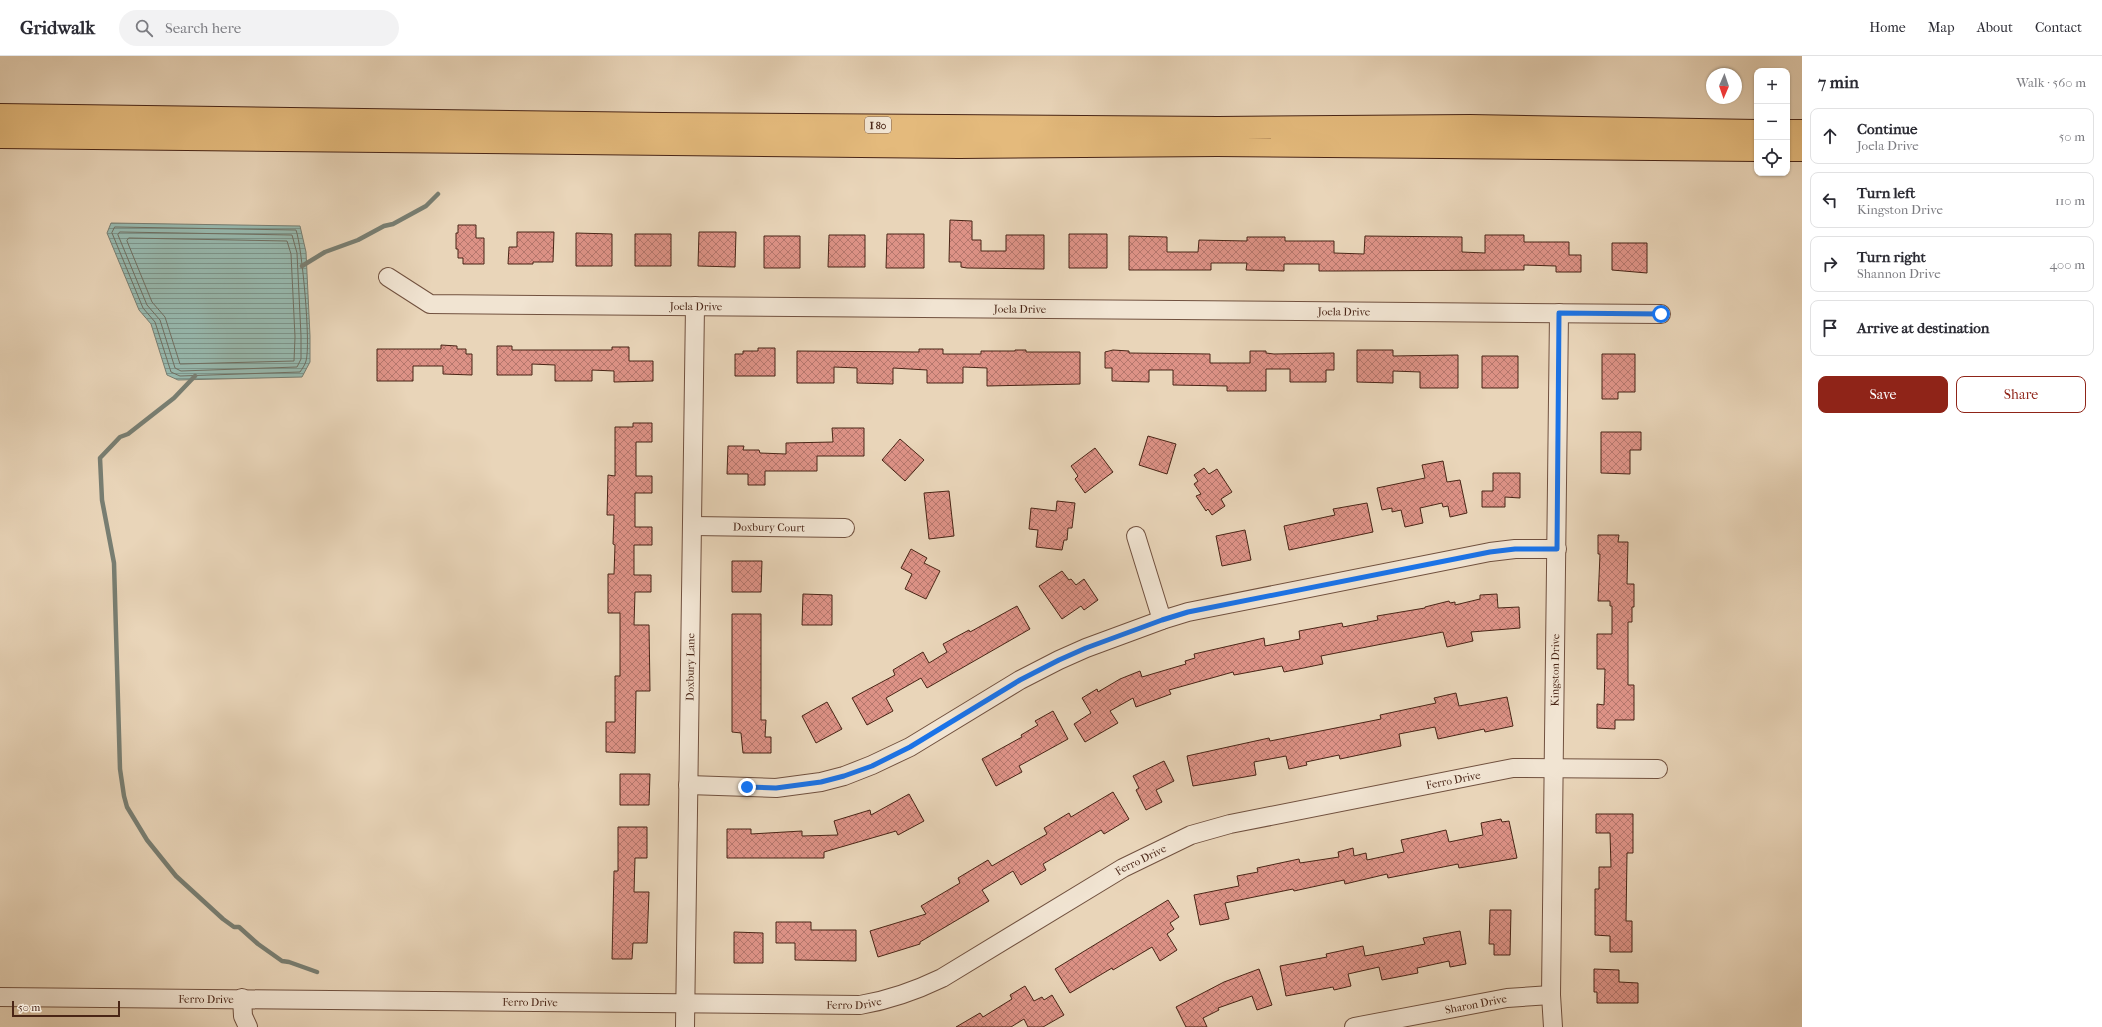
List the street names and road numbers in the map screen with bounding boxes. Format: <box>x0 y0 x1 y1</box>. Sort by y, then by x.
road number: I 80 <box>865 117 891 133</box>
street label: Joela Drive <box>669 300 723 313</box>
street label: Joela Drive <box>993 303 1047 316</box>
street label: Joela Drive <box>1317 305 1371 319</box>
street label: Doxbury Court <box>733 521 805 534</box>
street label: Doxbury Lane <box>684 632 697 701</box>
street label: Kingston Drive <box>1548 633 1562 707</box>
street label: Ferro Drive <box>1425 768 1482 792</box>
street label: Ferro Drive <box>1113 842 1169 878</box>
street label: Sharon Drive <box>1444 992 1509 1017</box>
street label: Ferro Drive <box>178 993 234 1006</box>
street label: Ferro Drive <box>826 995 883 1012</box>
street label: Ferro Drive <box>502 996 558 1009</box>

